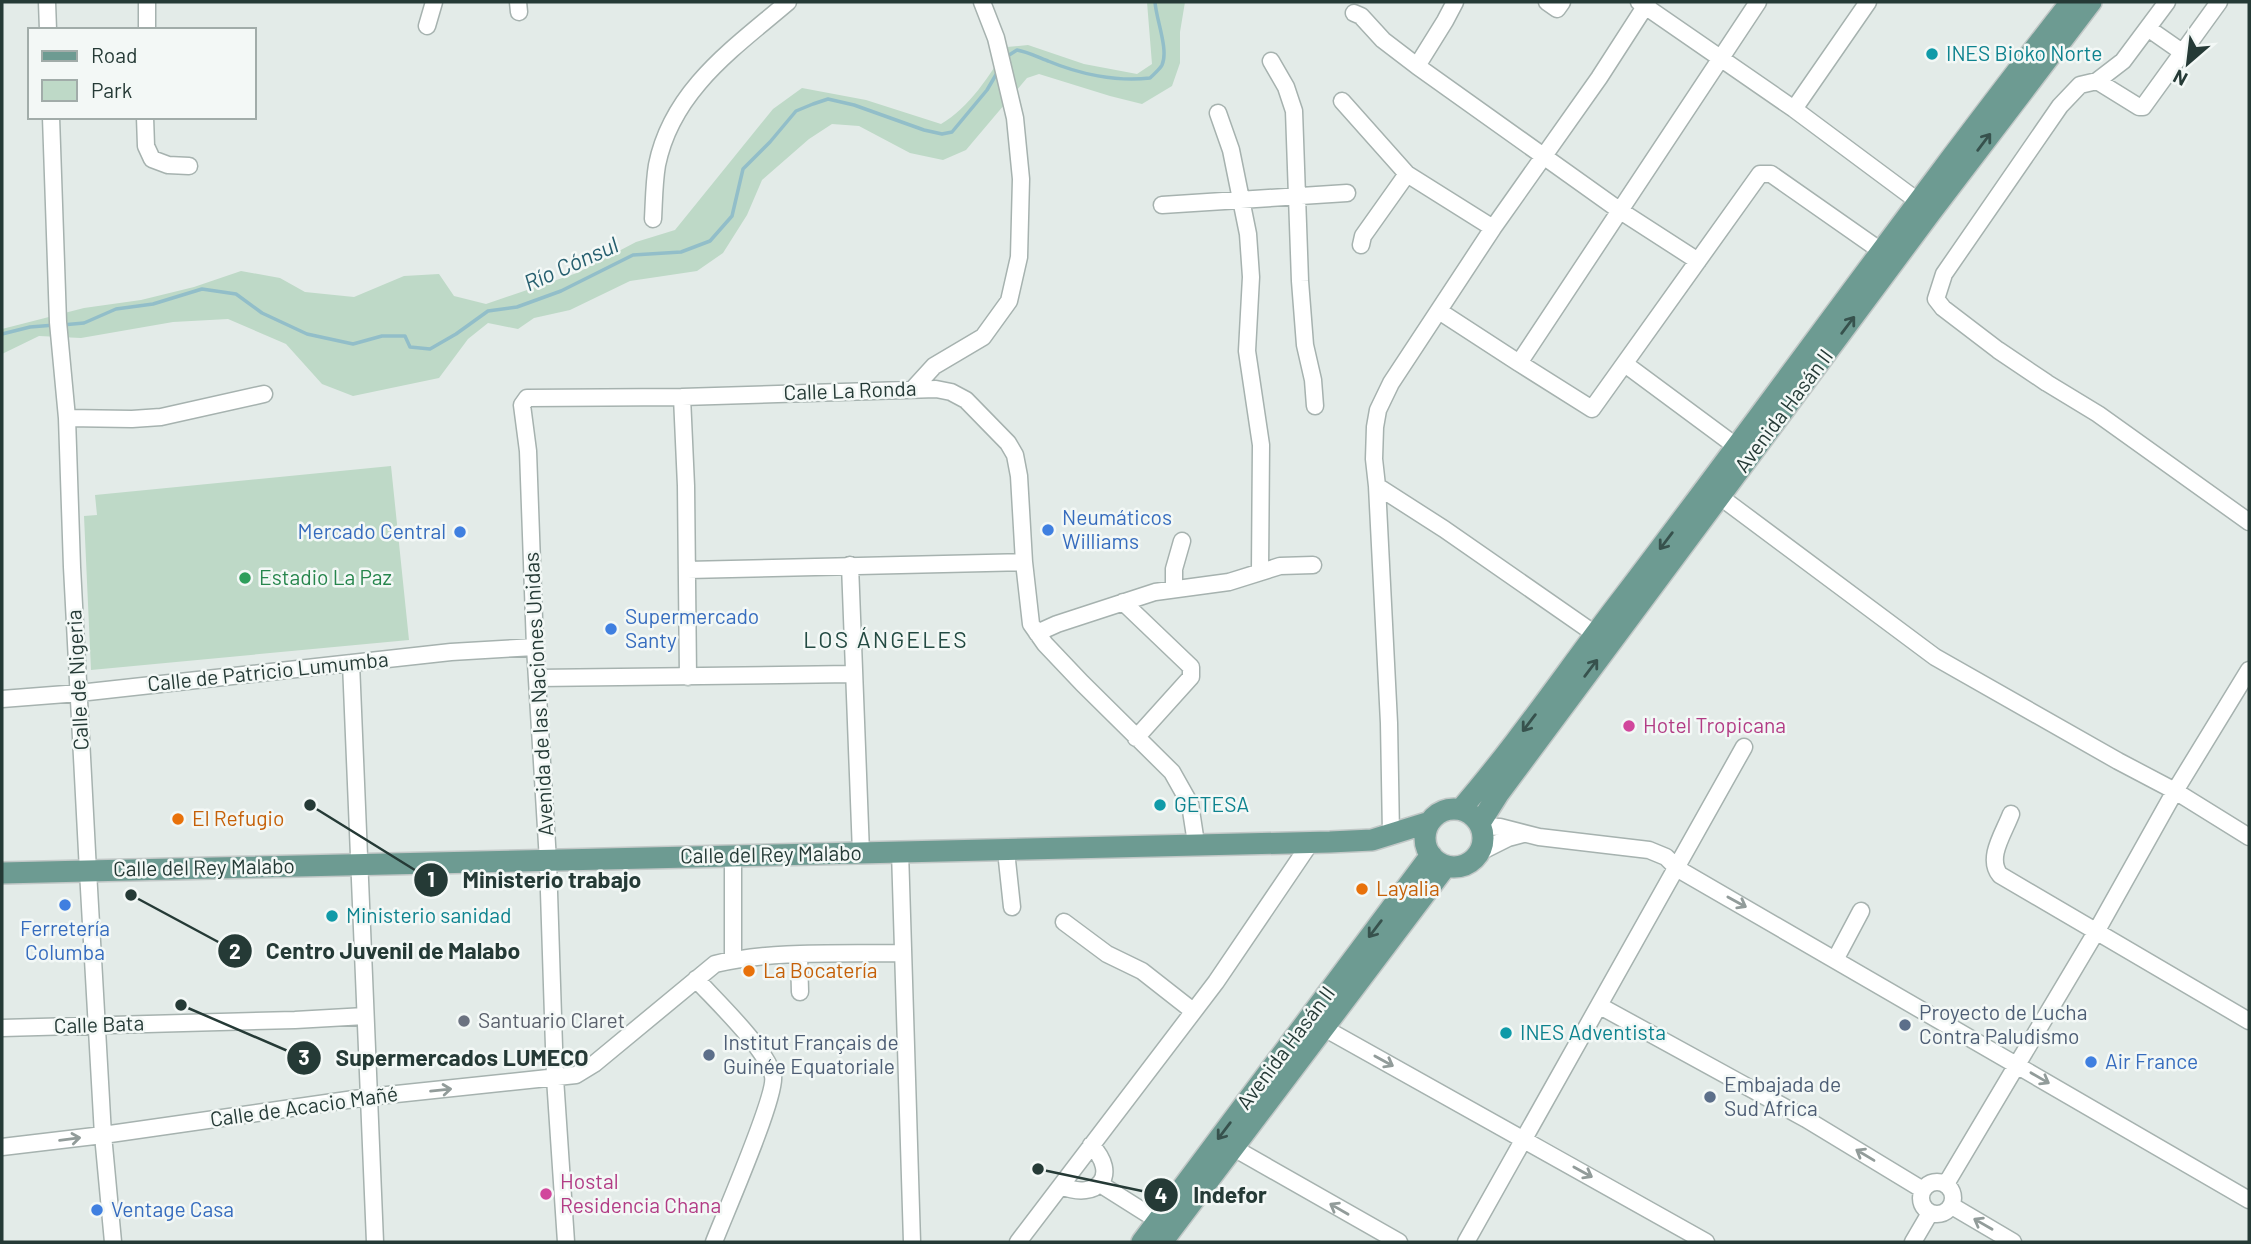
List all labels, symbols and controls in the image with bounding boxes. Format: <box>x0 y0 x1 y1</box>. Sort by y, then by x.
legend <box>28 28 256 119</box>
north arrow <box>2153 28 2223 98</box>
place label: INES Bioko Norte <box>1946 40 2102 65</box>
text: Road <box>91 42 137 67</box>
marker: INES Bioko Norte <box>1924 46 1940 62</box>
text: N <box>2169 65 2191 92</box>
text: Park <box>91 77 132 102</box>
one-way arrow <box>1977 133 1992 152</box>
water label: Río Cónsul <box>519 230 622 296</box>
one-way arrow <box>1841 316 1856 334</box>
street label: Avenida Hasán II <box>1728 344 1837 477</box>
street label: Calle La Ronda <box>783 375 917 404</box>
place label: Neumáticos Williams <box>1062 504 1172 553</box>
place label: Mercado Central <box>297 518 446 543</box>
marker: Neumáticos Williams <box>1040 522 1056 538</box>
marker: Mercado Central <box>452 524 468 540</box>
one-way arrow <box>1658 531 1673 550</box>
street label: Avenida de las Naciones Unidas <box>518 551 557 837</box>
place label: Estadio La Paz <box>259 564 392 589</box>
marker: Estadio La Paz <box>237 570 253 586</box>
place label: Supermercado Santy <box>625 603 759 652</box>
street label: Calle de Nigeria <box>60 609 93 751</box>
marker: Supermercado Santy <box>603 621 619 637</box>
district label: LOS ÁNGELES <box>803 625 969 653</box>
street label: Calle de Patricio Lumumba <box>146 645 390 696</box>
one-way arrow <box>1584 660 1599 678</box>
place label: Hotel Tropicana <box>1643 712 1786 737</box>
one-way arrow <box>1522 713 1537 732</box>
marker: Hotel Tropicana <box>1621 718 1637 734</box>
place label: GETESA <box>1174 791 1249 816</box>
marker: GETESA <box>1152 797 1168 813</box>
place label: El Refugio <box>192 805 284 830</box>
marker: El Refugio <box>170 811 186 827</box>
street label: Calle del Rey Malabo <box>680 839 862 868</box>
street label: Calle del Rey Malabo <box>113 852 295 881</box>
callout: Ministerio trabajo <box>413 858 655 902</box>
text: Ministerio trabajo <box>463 865 641 893</box>
text: 1 <box>427 866 435 891</box>
place label: Layalia <box>1376 875 1440 900</box>
marker: Layalia <box>1354 881 1370 897</box>
one-way arrow <box>1727 896 1747 910</box>
marker: Ferretería Columba <box>57 897 73 913</box>
place label: Ministerio sanidad <box>346 902 511 927</box>
marker: Ministerio sanidad <box>324 908 340 924</box>
place label: Ferretería Columba <box>20 915 110 964</box>
one-way arrow <box>1368 919 1383 938</box>
callout: Centro Juvenil de Malabo <box>217 929 535 973</box>
text: Centro Juvenil de Malabo <box>266 936 520 964</box>
text: 2 <box>229 938 241 963</box>
place label: La Bocatería <box>763 957 877 982</box>
marker: La Bocatería <box>741 963 757 979</box>
street label: Avenida Hasán II <box>1230 981 1339 1114</box>
place label: Proyecto de Lucha Contra Paludismo <box>1919 999 2087 1048</box>
place label: Santuario Claret <box>478 1007 625 1032</box>
street label: Calle Bata <box>53 1009 145 1038</box>
marker: Santuario Claret <box>456 1013 472 1029</box>
marker: Proyecto de Lucha Contra Paludismo <box>1897 1017 1913 1033</box>
place label: INES Adventista <box>1520 1019 1666 1044</box>
marker: INES Adventista <box>1498 1025 1514 1041</box>
place label: Institut Français de Guinée Equatoriale <box>723 1029 899 1078</box>
callout: Supermercados LUMECO <box>287 1036 603 1080</box>
text: Supermercados LUMECO <box>335 1043 589 1071</box>
text: 3 <box>298 1044 310 1069</box>
marker: Institut Français de Guinée Equatoriale <box>701 1047 717 1063</box>
place label: Air France <box>2105 1048 2198 1073</box>
marker: Air France <box>2083 1054 2099 1070</box>
one-way arrow <box>1373 1055 1394 1068</box>
place label: Embajada de Sud Africa <box>1724 1071 1841 1120</box>
one-way arrow <box>2029 1071 2049 1085</box>
street label: Calle de Acacio Mañé <box>208 1080 399 1131</box>
one-way arrow <box>429 1083 452 1096</box>
marker: Embajada de Sud Africa <box>1702 1089 1718 1105</box>
one-way arrow <box>1217 1121 1232 1140</box>
one-way arrow <box>58 1133 80 1146</box>
one-way arrow <box>1855 1147 1875 1161</box>
one-way arrow <box>1572 1165 1592 1179</box>
place label: Hostal Residencia Chana <box>560 1168 721 1217</box>
callout: Indefor <box>1144 1173 1281 1217</box>
text: Indefor <box>1193 1180 1267 1208</box>
text: 4 <box>1155 1182 1167 1207</box>
marker: Hostal Residencia Chana <box>538 1186 554 1202</box>
place label: Ventage Casa <box>111 1196 234 1221</box>
marker: Ventage Casa <box>89 1202 105 1218</box>
one-way arrow <box>1330 1202 1350 1216</box>
one-way arrow <box>1973 1217 1993 1231</box>

